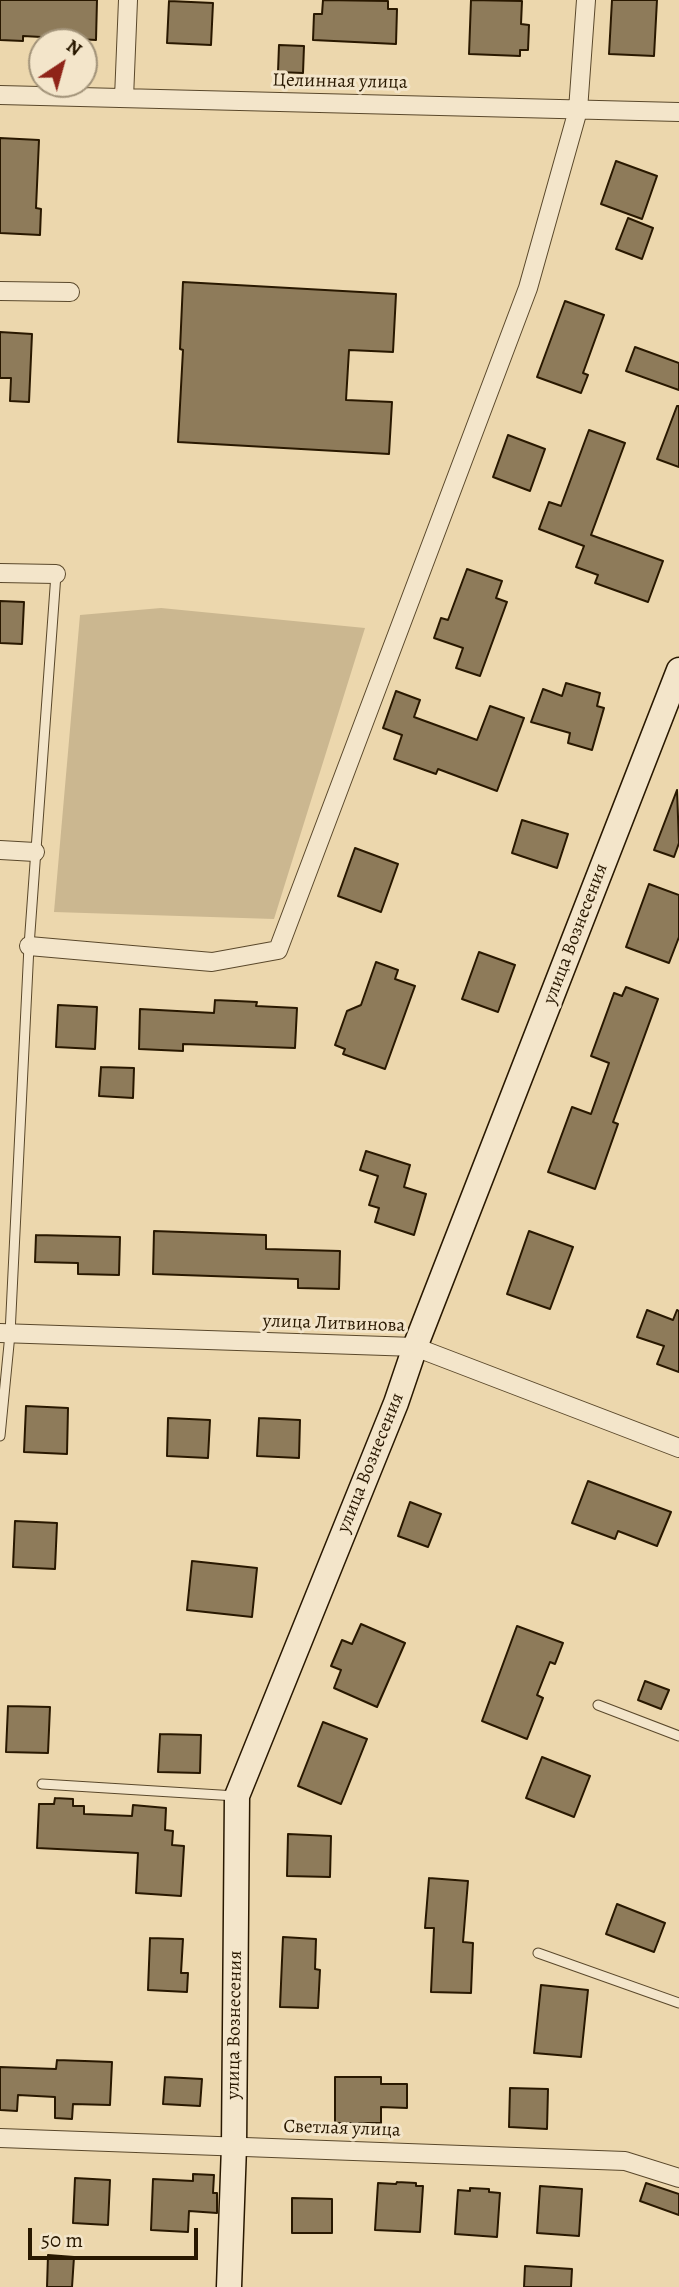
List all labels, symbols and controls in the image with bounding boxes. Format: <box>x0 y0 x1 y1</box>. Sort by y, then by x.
north arrow <box>28 28 98 98</box>
text: N <box>61 33 87 62</box>
street label: Целинная улица <box>272 69 408 95</box>
street label: улица Вознесения <box>539 860 613 1008</box>
street label: улица Литвинова <box>262 1310 406 1338</box>
street label: улица Вознесения <box>333 1390 409 1536</box>
street label: улица Вознесения <box>222 1950 248 2100</box>
street label: Светлая улица <box>283 2116 401 2142</box>
scale bar <box>32 2214 201 2258</box>
text: 50 m <box>41 2226 83 2254</box>

